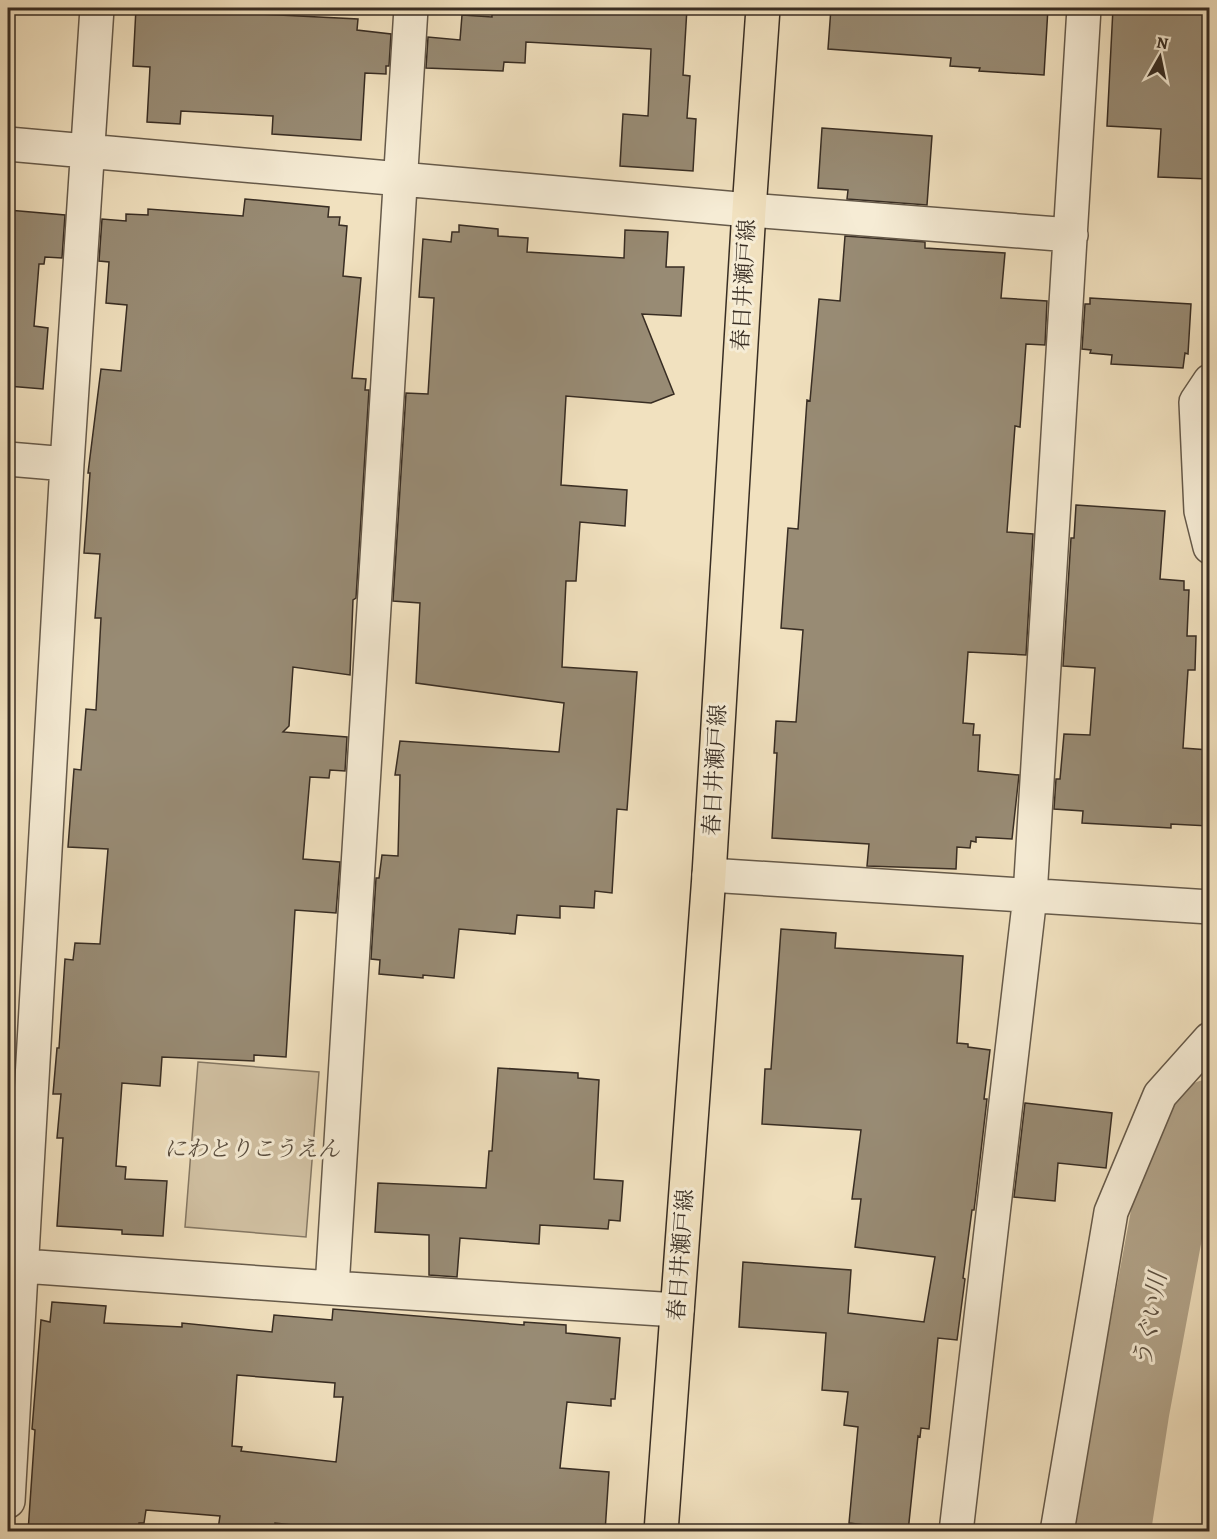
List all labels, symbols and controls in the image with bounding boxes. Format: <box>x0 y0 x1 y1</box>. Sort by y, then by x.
north arrow <box>1130 27 1190 87</box>
text: N <box>1155 31 1170 55</box>
street label: 春日井瀬戸線 <box>726 218 762 352</box>
street label: 春日井瀬戸線 <box>697 703 733 837</box>
park label: にわとりこうえん <box>164 1134 340 1164</box>
street label: 春日井瀬戸線 <box>661 1188 701 1322</box>
water label: うぐい川 <box>1126 1267 1175 1370</box>

